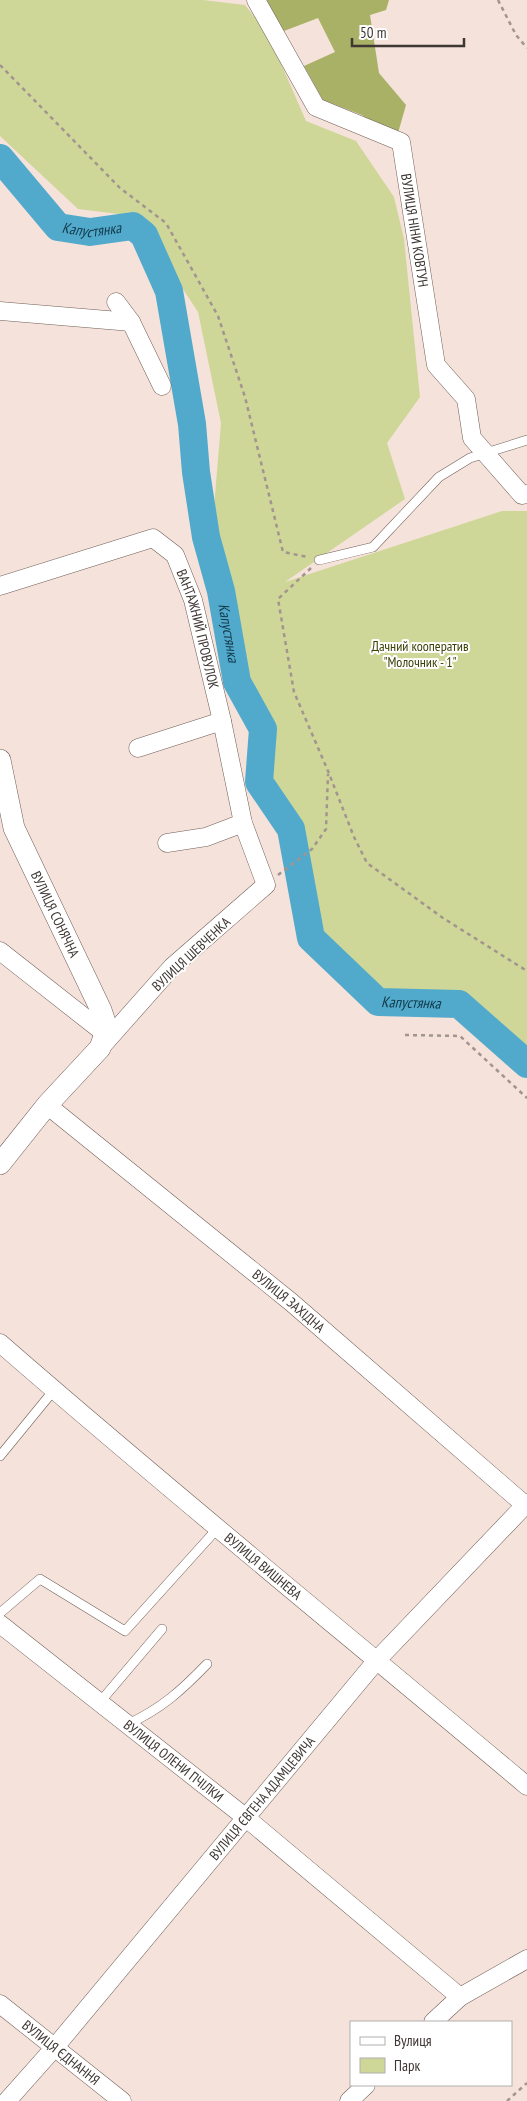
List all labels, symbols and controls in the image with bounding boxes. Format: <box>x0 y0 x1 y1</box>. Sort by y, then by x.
scale bar <box>352 15 464 47</box>
text: 50 m <box>360 23 386 42</box>
street label: ВУЛИЦЯ НІНИ КОВТУН <box>397 172 433 288</box>
water label: Капустянка <box>61 218 123 242</box>
street label: ВАНТАЖНИЙ ПРОВУЛОК <box>173 567 223 691</box>
water label: Капустянка <box>214 602 244 665</box>
park label: Дачний кооператив "Молочник - 1" <box>371 637 469 671</box>
street label: ВУЛИЦЯ СОНЯЧНА <box>27 868 84 961</box>
street label: ВУЛИЦЯ ШЕВЧЕНКА <box>148 913 234 995</box>
water label: Капустянка <box>381 992 442 1013</box>
street label: ВУЛИЦЯ ЗАХІДНА <box>249 1265 329 1337</box>
street label: ВУЛИЦЯ ВИШНЕВА <box>221 1529 306 1604</box>
street label: ВУЛИЦЯ ОЛЕНИ ПЧІЛКИ <box>120 1716 227 1806</box>
street label: ВУЛИЦЯ ЄВГЕНА АДАМЦЕВИЧА <box>205 1732 319 1864</box>
street label: ВУЛИЦЯ ЄДНАННЯ <box>19 2016 104 2089</box>
legend <box>350 2021 512 2086</box>
text: Вулиця <box>394 2031 432 2050</box>
text: Парк <box>394 2056 420 2075</box>

